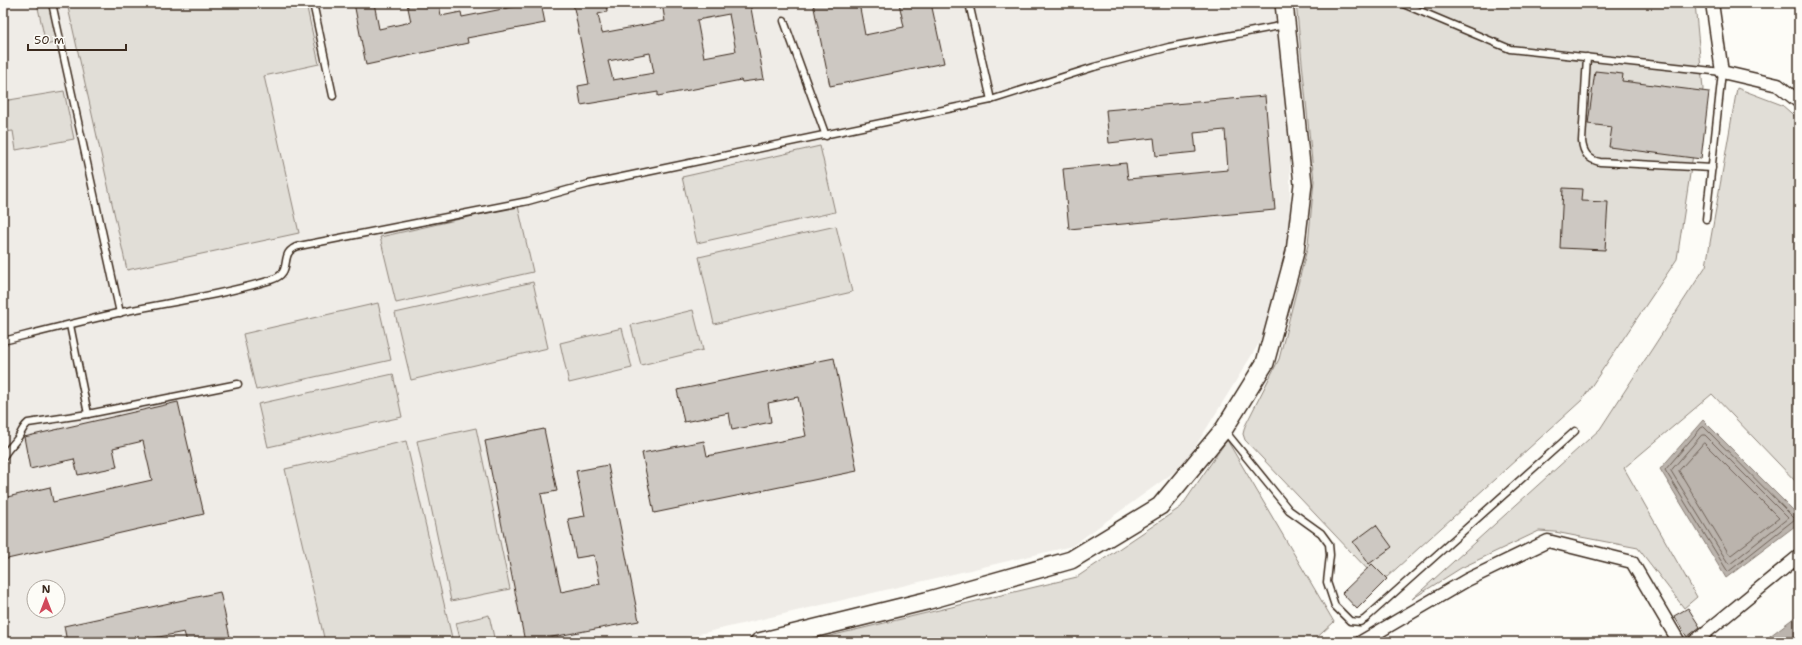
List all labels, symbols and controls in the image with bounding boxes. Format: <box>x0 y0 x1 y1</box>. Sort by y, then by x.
scale bar <box>28 26 126 52</box>
text: 50 m <box>34 32 64 48</box>
north arrow <box>26 579 66 619</box>
text: N <box>42 582 51 597</box>

